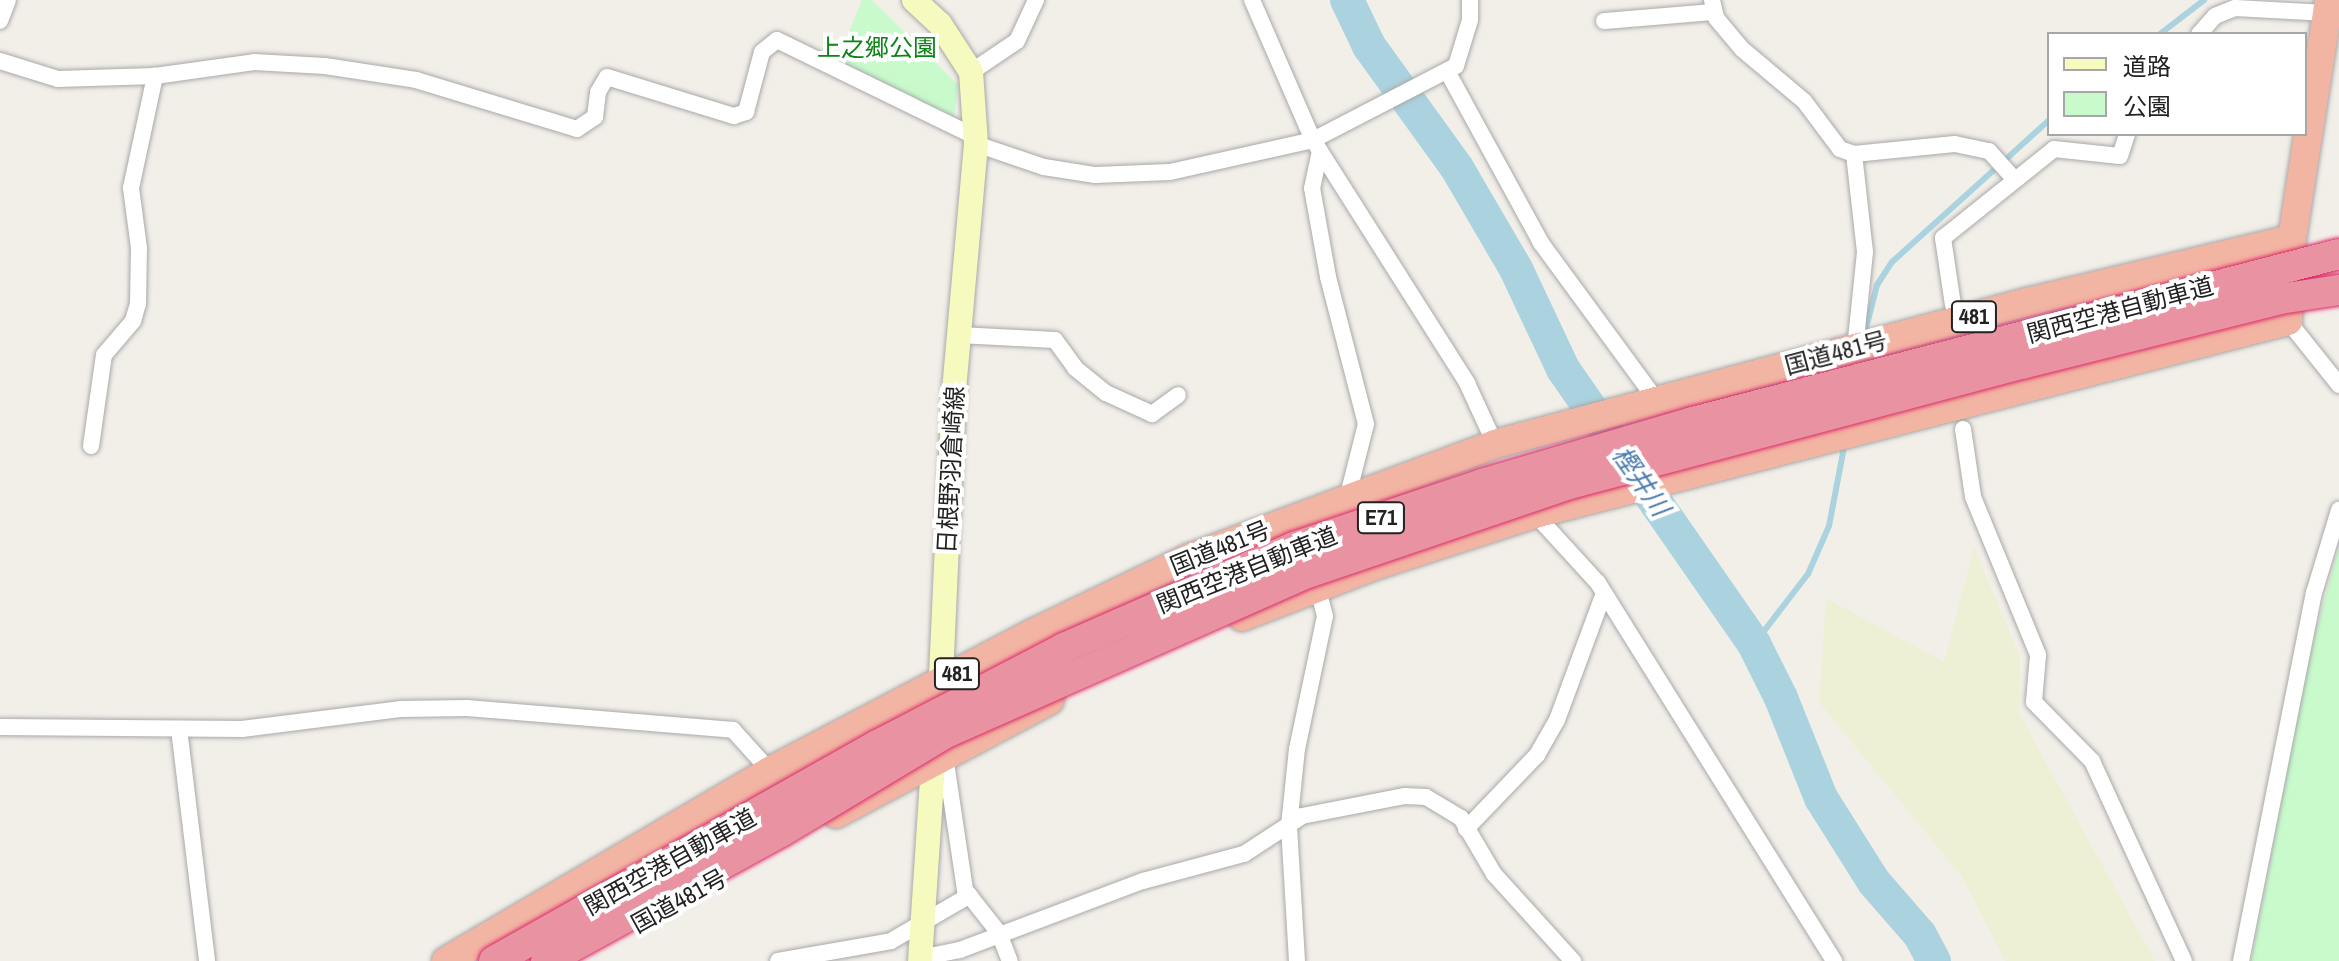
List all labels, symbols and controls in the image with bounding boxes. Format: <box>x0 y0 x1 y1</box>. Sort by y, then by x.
legend <box>2047 32 2307 136</box>
park label: 上之郷公園 <box>817 34 937 62</box>
text: 道路 <box>2123 50 2171 82</box>
text: 公園 <box>2123 90 2171 122</box>
street label: 関西空港自動車道 <box>2024 271 2216 349</box>
road number: 481 <box>1950 299 1998 335</box>
street label: 国道481号 <box>1782 326 1890 380</box>
street label: 日根野羽倉崎線 <box>932 385 970 555</box>
water label: 樫井川 <box>1606 440 1676 522</box>
road number: E71 <box>1355 500 1407 536</box>
street label: 国道481号 <box>1166 515 1274 581</box>
street label: 関西空港自動車道 <box>1153 521 1341 619</box>
road number: 481 <box>933 656 981 692</box>
street label: 関西空港自動車道 <box>579 803 761 921</box>
street label: 国道481号 <box>626 863 732 939</box>

